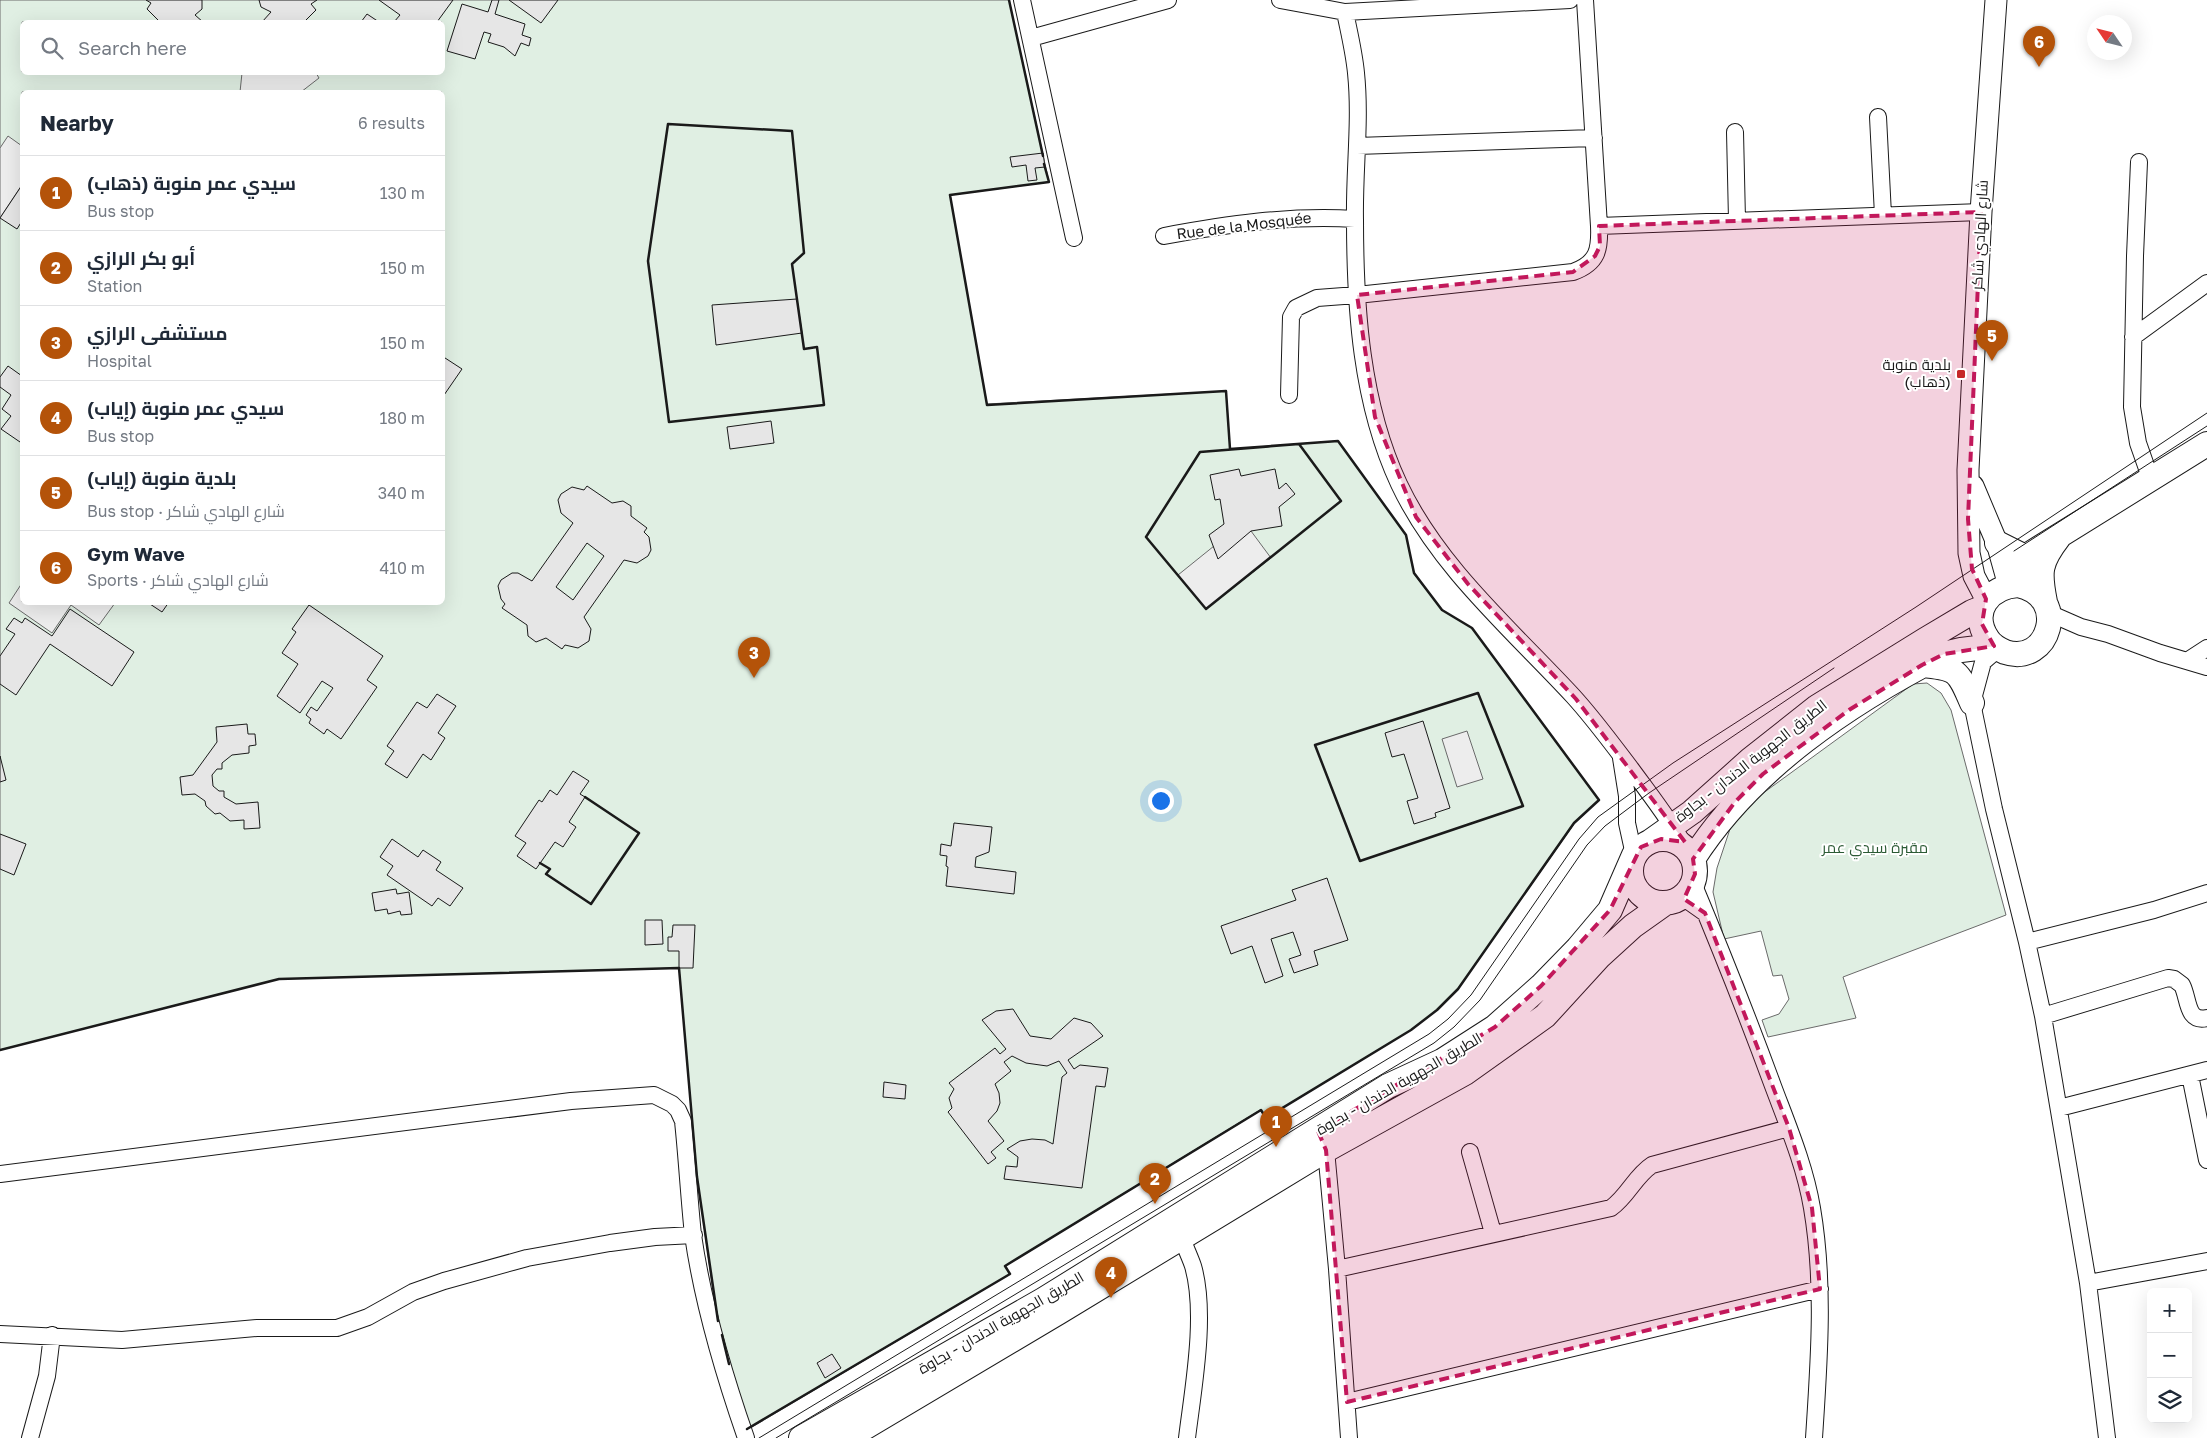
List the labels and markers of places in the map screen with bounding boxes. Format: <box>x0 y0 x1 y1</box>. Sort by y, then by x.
pin: 6 <box>2023 26 2055 67</box>
pin: 5 <box>1976 320 2008 361</box>
place label: بلدية منوبة (ذهاب) <box>1883 355 1951 390</box>
marker: بلدية منوبة (ذهاب) <box>1955 368 1967 380</box>
pin: 3 <box>738 637 770 678</box>
pin: 1 <box>1260 1106 1292 1147</box>
pin: 2 <box>1139 1163 1171 1204</box>
pin: 4 <box>1095 1257 1127 1298</box>

